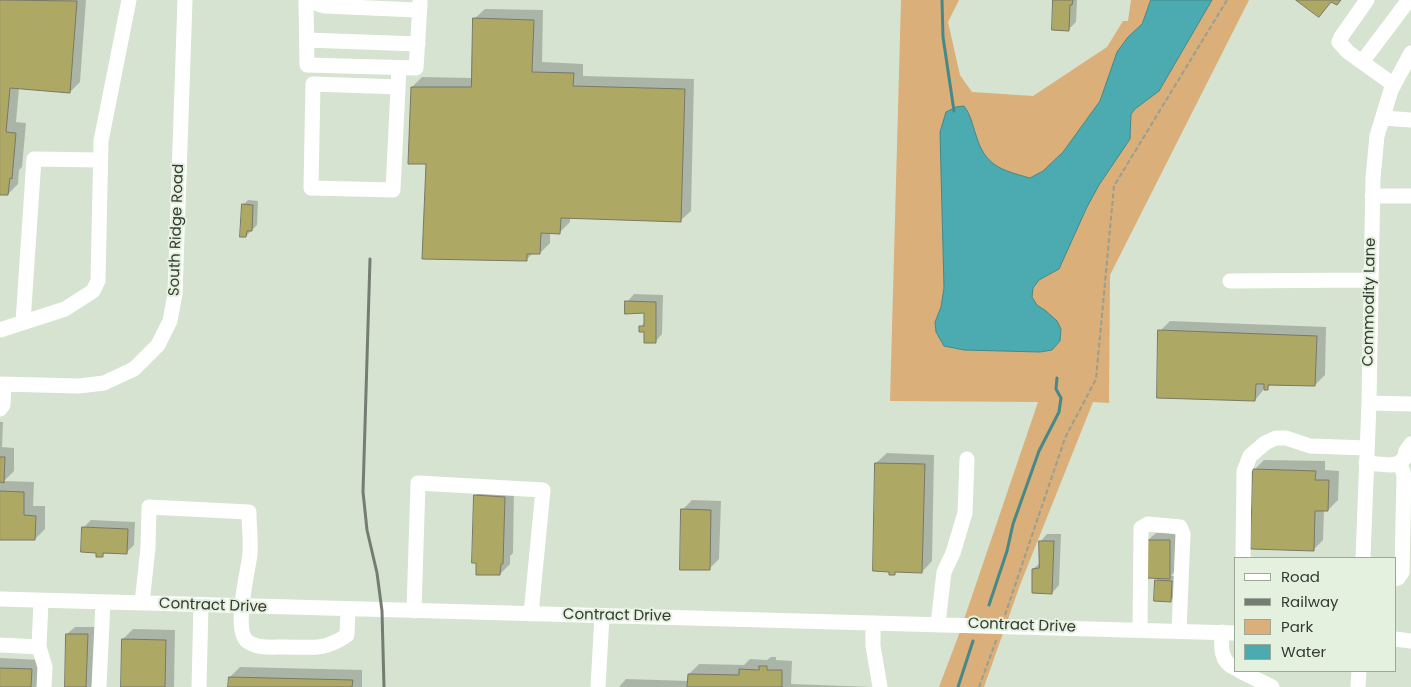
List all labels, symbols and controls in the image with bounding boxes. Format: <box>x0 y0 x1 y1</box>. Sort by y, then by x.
street label: South Ridge Road <box>166 163 188 297</box>
street label: Commodity Lane <box>1360 237 1380 367</box>
legend <box>1234 557 1396 672</box>
text: Road <box>1281 566 1320 587</box>
text: Railway <box>1281 591 1339 612</box>
street label: Contract Drive <box>159 595 267 617</box>
street label: Contract Drive <box>563 606 671 626</box>
street label: Contract Drive <box>968 615 1076 637</box>
text: Park <box>1281 616 1313 637</box>
text: Water <box>1281 641 1326 662</box>

